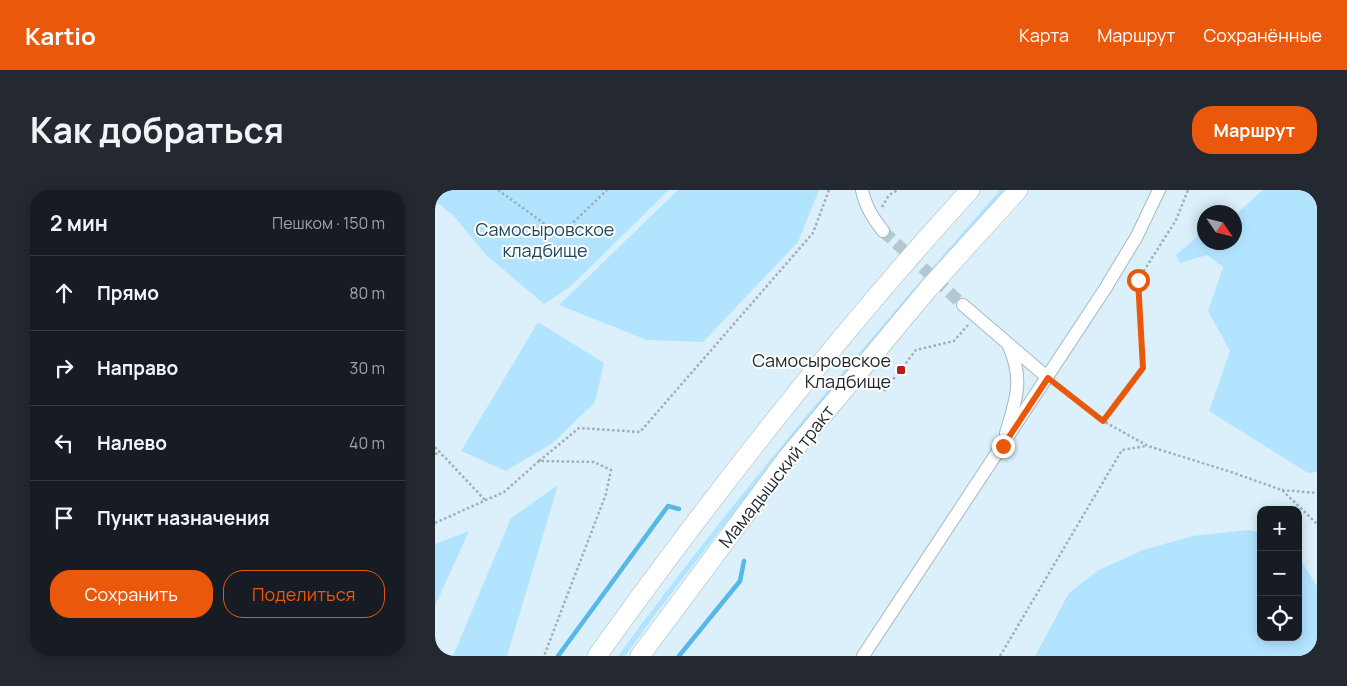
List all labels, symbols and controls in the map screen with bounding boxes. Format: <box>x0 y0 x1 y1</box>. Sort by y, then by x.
text: Kartio <box>25 19 96 52</box>
text: Карта <box>1019 23 1069 47</box>
text: Маршрут <box>1097 23 1175 47</box>
text: Сохранённые <box>1203 23 1322 47</box>
text: Как добраться <box>30 106 284 154</box>
button: Маршрут <box>1192 106 1317 154</box>
north arrow <box>1197 205 1242 250</box>
text: 2 мин <box>50 209 108 237</box>
text: Пешком · 150 m <box>272 212 385 234</box>
park label: Самосыровское кладбище <box>476 217 614 262</box>
route start <box>1127 269 1150 292</box>
icon: ahead <box>50 279 78 307</box>
text: Прямо <box>97 280 159 306</box>
text: 80 m <box>349 282 385 304</box>
place label: Самосыровское Кладбище <box>752 348 891 393</box>
icon: right <box>50 354 78 382</box>
text: Направо <box>97 355 178 381</box>
text: 30 m <box>350 357 385 379</box>
marker: Самосыровское Кладбище <box>895 364 907 376</box>
street label: Мамадышский тракт <box>713 400 839 552</box>
icon: left <box>50 429 78 457</box>
text: Налево <box>97 430 167 456</box>
text: 40 m <box>349 432 385 454</box>
route end <box>992 435 1015 458</box>
icon: arrive <box>50 504 78 532</box>
text: Пункт назначения <box>97 505 270 531</box>
map controls <box>1257 506 1302 641</box>
button: + <box>1257 506 1302 551</box>
button: − <box>1257 551 1302 596</box>
button: Сохранить <box>50 570 213 618</box>
button: Поделиться <box>223 570 385 618</box>
button: locate <box>1257 596 1302 641</box>

